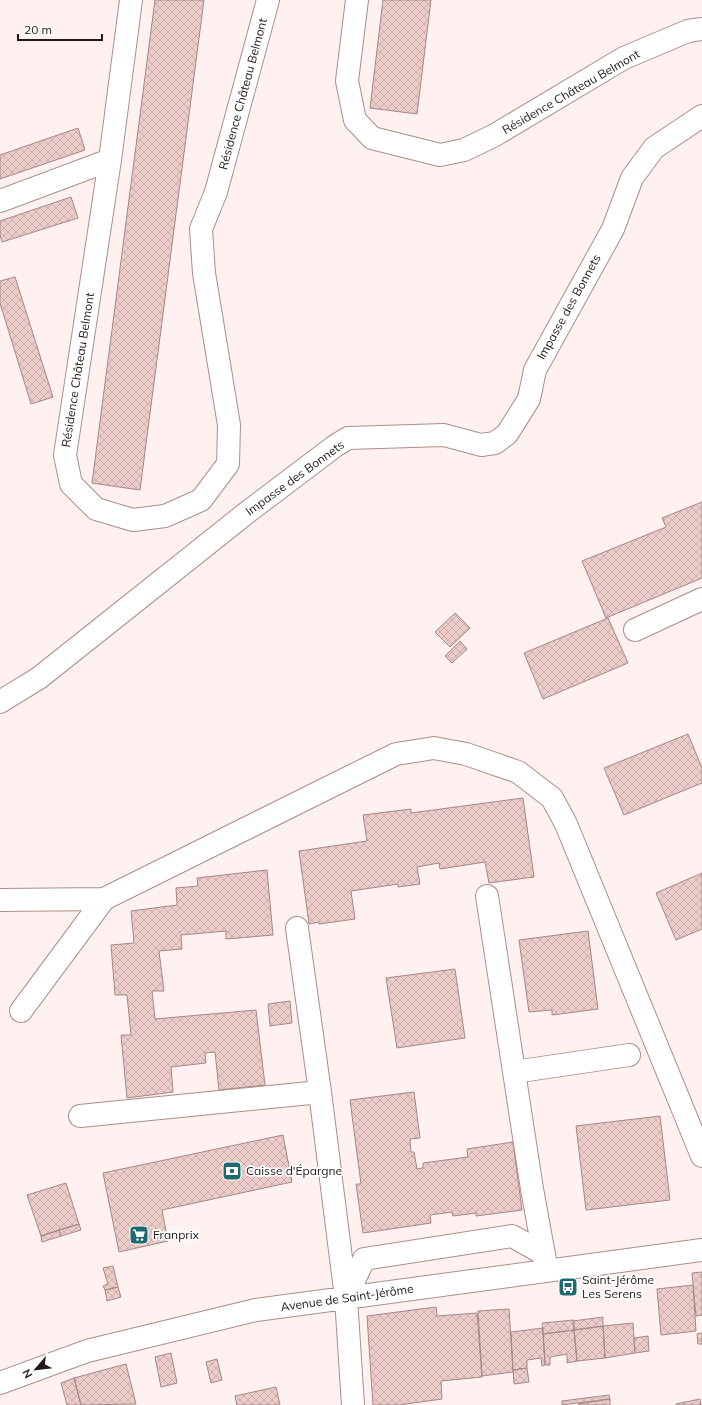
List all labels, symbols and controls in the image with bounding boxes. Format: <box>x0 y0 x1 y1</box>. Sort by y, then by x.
scale bar <box>18 16 102 42</box>
street label: Résidence Château Belmont <box>215 16 270 171</box>
text: 20 m <box>24 22 52 37</box>
street label: Résidence Château Belmont <box>499 46 642 137</box>
street label: Impasse des Bonnets <box>533 251 604 362</box>
street label: Résidence Château Belmont <box>58 292 97 448</box>
street label: Impasse des Bonnets <box>242 437 347 518</box>
bank icon: Caisse d'Épargne <box>221 1160 243 1182</box>
place label: Caisse d'Épargne <box>246 1163 342 1178</box>
supermarket icon: Franprix <box>128 1224 150 1246</box>
place label: Franprix <box>153 1227 200 1242</box>
place label: Saint-Jérôme Les Serens <box>582 1272 654 1301</box>
bus stop icon: Saint-Jérôme Les Serens <box>557 1276 579 1298</box>
street label: Avenue de Saint-Jérôme <box>280 1281 414 1314</box>
north arrow <box>16 1349 56 1389</box>
text: N <box>19 1367 35 1381</box>

